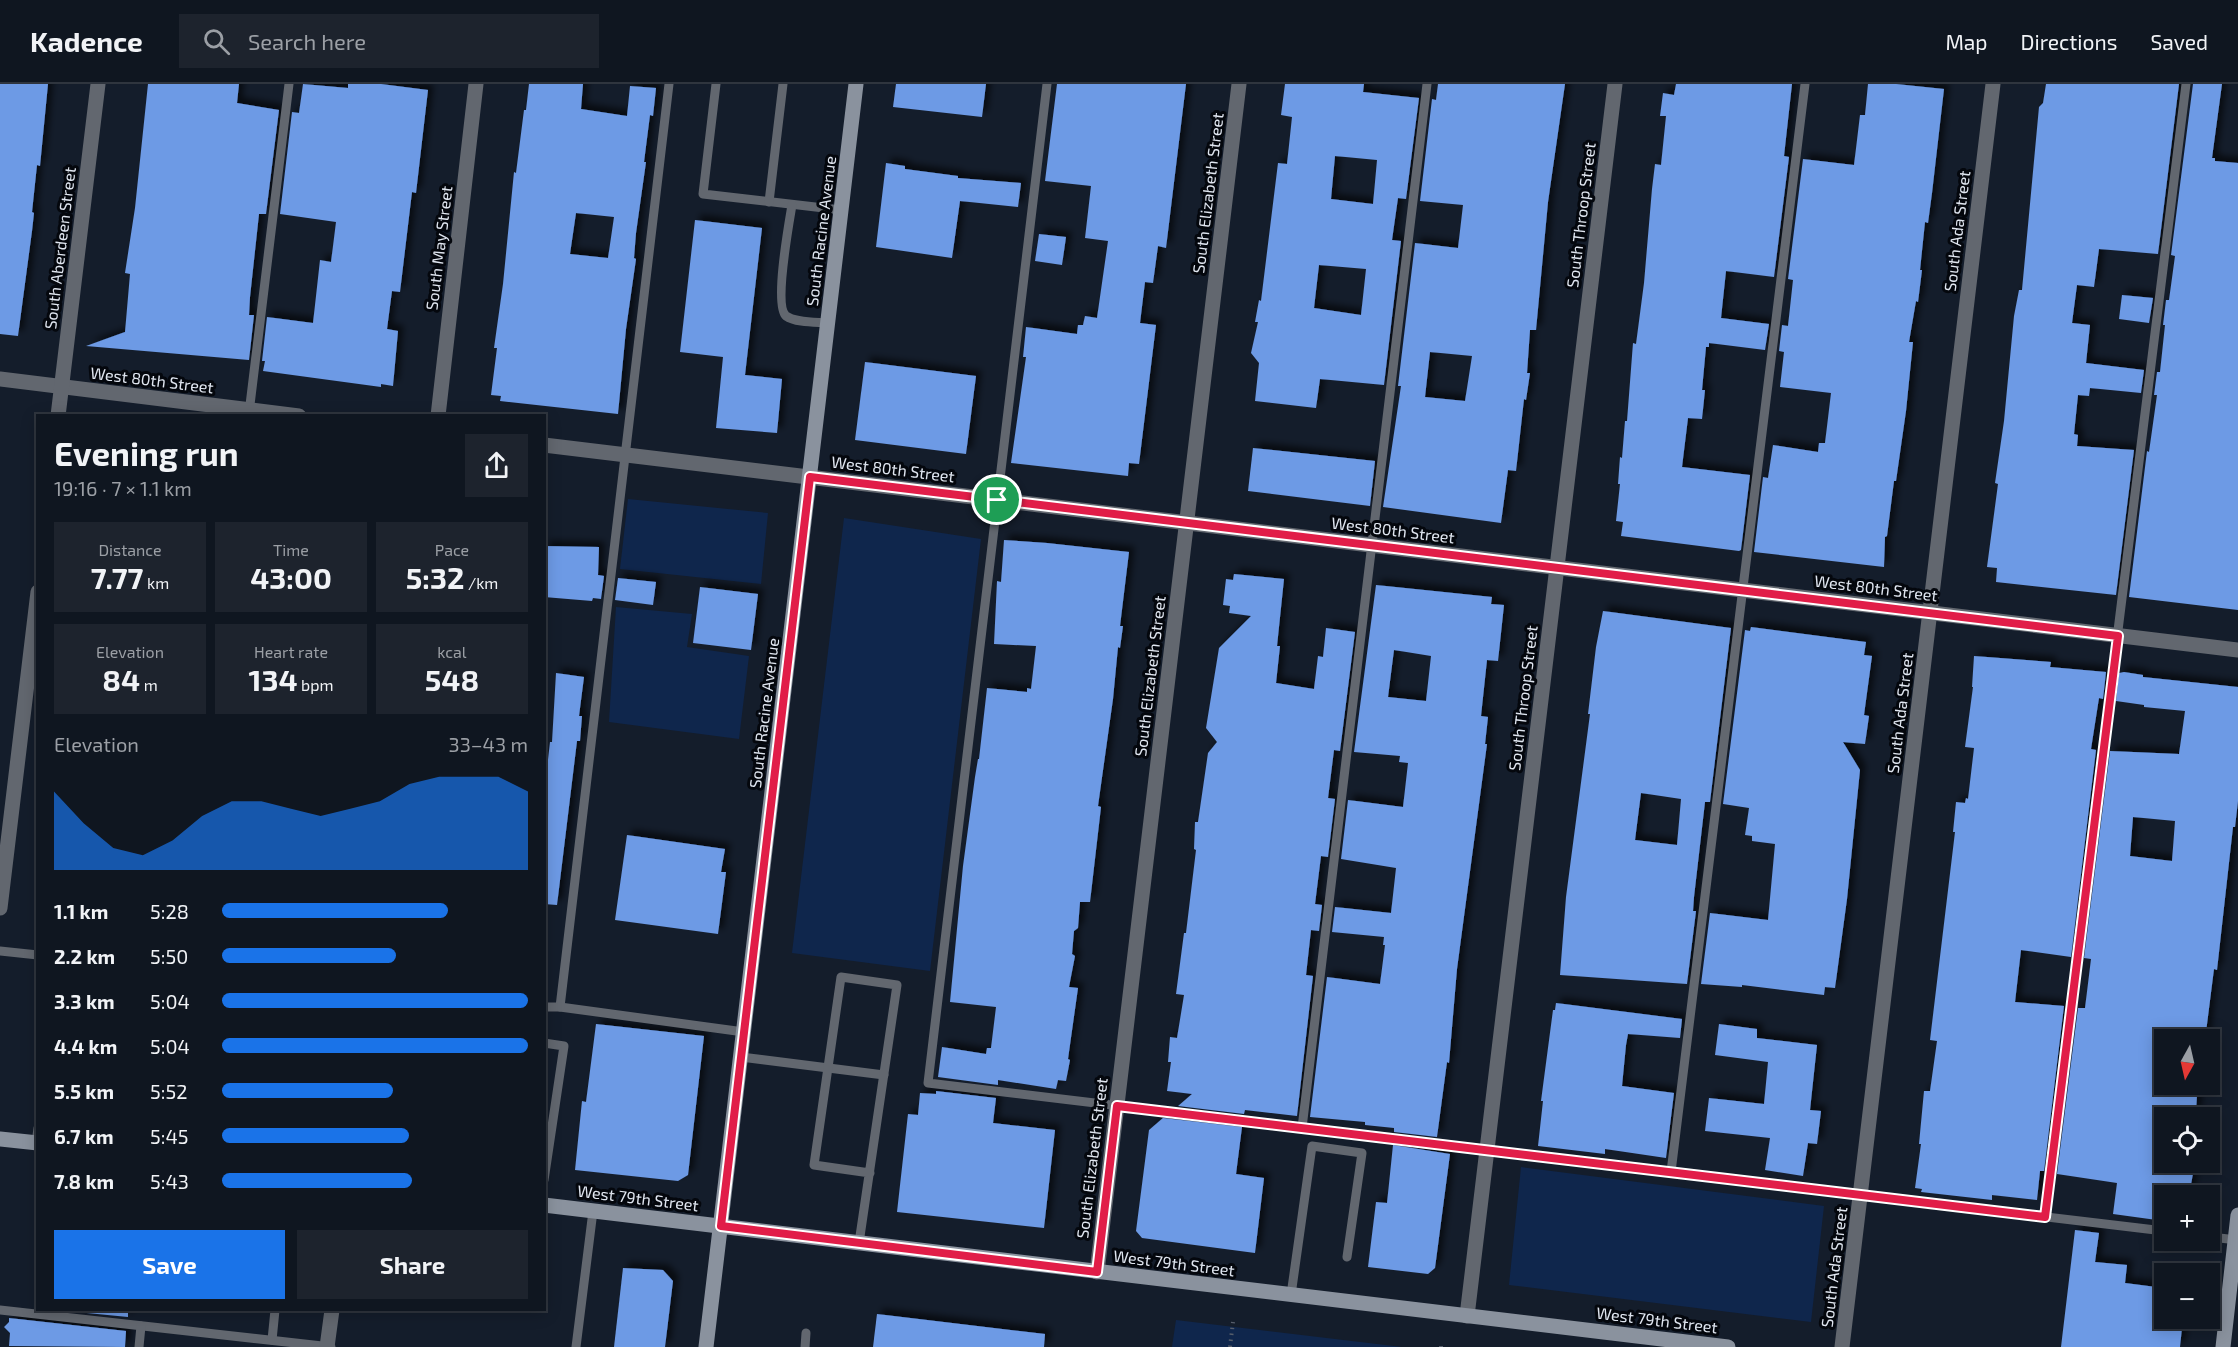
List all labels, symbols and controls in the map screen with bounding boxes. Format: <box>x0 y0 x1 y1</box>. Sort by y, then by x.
search box <box>179 14 599 68</box>
text: Kadence <box>30 24 143 58</box>
icon: search <box>200 25 233 58</box>
text: Search here <box>248 28 366 54</box>
text: Map <box>1945 29 1988 54</box>
text: Directions <box>2021 29 2117 54</box>
text: Saved <box>2150 29 2208 54</box>
street label: South Elizabeth Street <box>1188 111 1227 274</box>
street label: South Throop Street <box>1562 141 1599 289</box>
street label: South Racine Avenue <box>802 155 839 307</box>
street label: South Aberdeen Street <box>40 166 79 330</box>
street label: South Ada Street <box>1940 169 1973 292</box>
street label: South May Street <box>421 185 456 311</box>
street label: West 80th Street <box>89 363 215 396</box>
text: Evening run <box>54 433 239 473</box>
button: share <box>465 434 528 497</box>
street label: West 80th Street <box>830 452 956 485</box>
pin <box>971 474 1022 525</box>
text: 19:16 · 7 × 1.1 km <box>54 476 192 500</box>
icon: arrive <box>980 483 1013 516</box>
street label: West 80th Street <box>1330 513 1456 546</box>
text: Distance <box>98 540 162 559</box>
text: Time <box>273 540 309 559</box>
text: Pace <box>435 540 469 559</box>
text: 7.77 <box>91 559 143 595</box>
text: 43:00 <box>250 559 332 595</box>
text: 5:32 <box>406 559 464 595</box>
street label: West 80th Street <box>1813 571 1939 604</box>
text: km <box>143 573 169 592</box>
text: /km <box>464 573 498 592</box>
street label: South Elizabeth Street <box>1130 594 1169 757</box>
street label: South Throop Street <box>1504 624 1541 772</box>
street label: South Racine Avenue <box>745 637 782 789</box>
text: Elevation <box>96 642 164 661</box>
text: Heart rate <box>254 642 328 661</box>
text: kcal <box>437 642 467 661</box>
street label: South Ada Street <box>1883 651 1916 774</box>
text: 84 <box>102 661 140 697</box>
text: 134 <box>248 661 298 697</box>
text: 548 <box>425 661 479 697</box>
text: m <box>140 675 158 694</box>
text: bpm <box>298 675 334 694</box>
text: Elevation <box>54 732 139 756</box>
text: 33–43 m <box>449 732 528 756</box>
text: 1.1 km <box>54 899 108 923</box>
text: 5:28 <box>150 899 189 923</box>
text: 2.2 km <box>54 944 115 968</box>
text: 5:50 <box>150 944 188 968</box>
text: 3.3 km <box>54 989 115 1013</box>
text: 5:04 <box>150 989 190 1013</box>
north arrow <box>2154 1029 2220 1095</box>
map controls <box>2154 1029 2220 1329</box>
text: 4.4 km <box>54 1034 117 1058</box>
text: 5:04 <box>150 1034 190 1058</box>
street label: South Elizabeth Street <box>1072 1076 1111 1239</box>
text: 5.5 km <box>54 1079 114 1103</box>
text: 5:52 <box>150 1079 187 1103</box>
button: locate <box>2154 1107 2220 1173</box>
text: 6.7 km <box>54 1124 114 1148</box>
text: 5:45 <box>150 1124 188 1148</box>
text: 7.8 km <box>54 1169 114 1193</box>
text: 5:43 <box>150 1169 189 1193</box>
street label: West 79th Street <box>576 1181 700 1214</box>
button: + <box>2154 1185 2220 1251</box>
street label: South Ada Street <box>1817 1205 1850 1328</box>
button: Save <box>54 1230 285 1299</box>
button: Share <box>297 1230 528 1299</box>
street label: West 79th Street <box>1112 1246 1236 1279</box>
button: − <box>2154 1263 2220 1329</box>
street label: West 79th Street <box>1595 1303 1719 1336</box>

